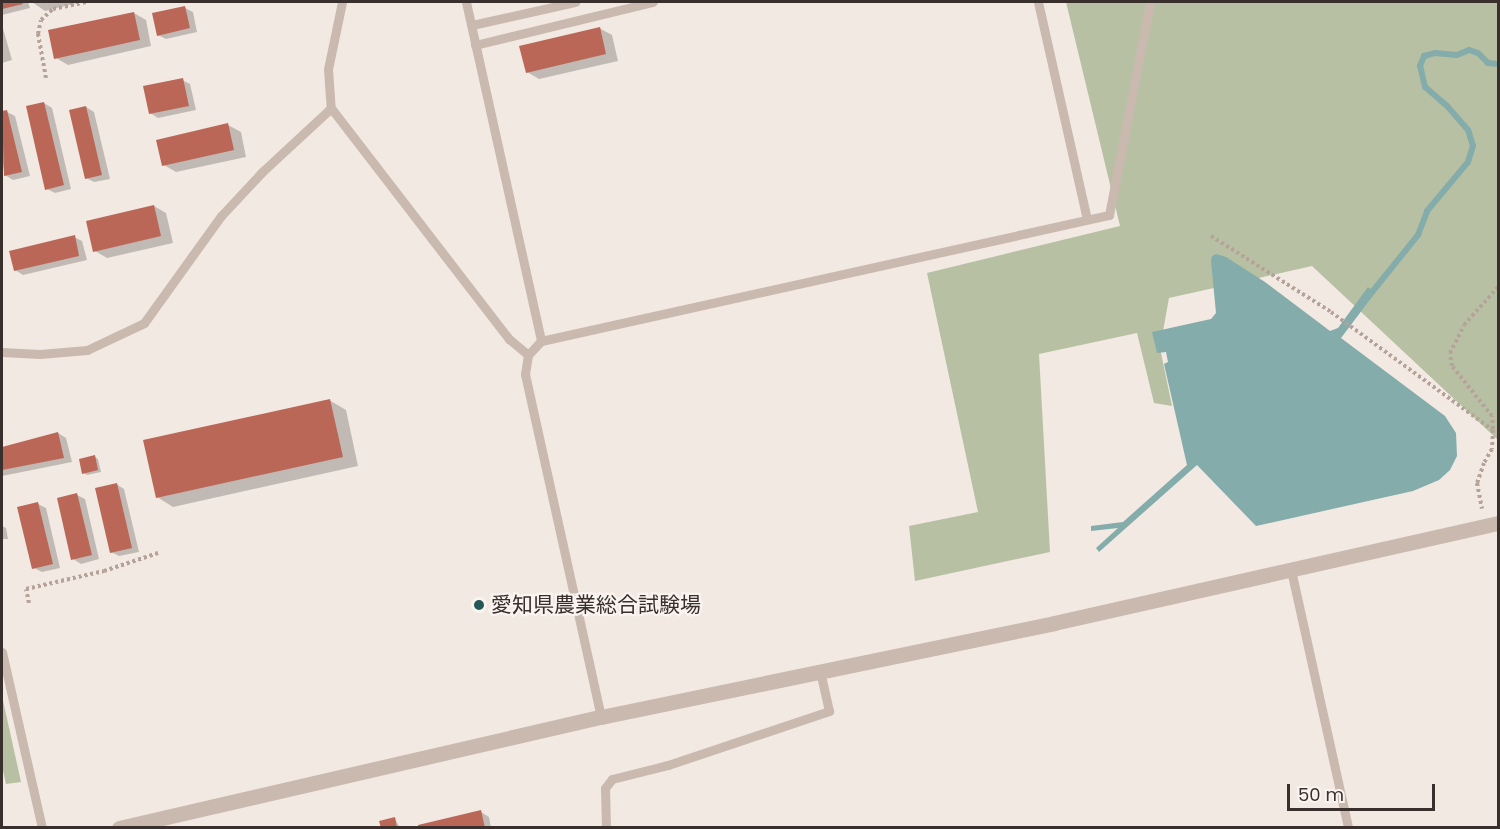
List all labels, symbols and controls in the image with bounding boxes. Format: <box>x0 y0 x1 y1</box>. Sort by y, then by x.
place label: 愛知県農業総合試験場 <box>491 592 701 618</box>
marker: 愛知県農業総合試験場 <box>472 598 486 612</box>
scale bar <box>1290 772 1438 810</box>
text: 50 m <box>1298 782 1344 807</box>

